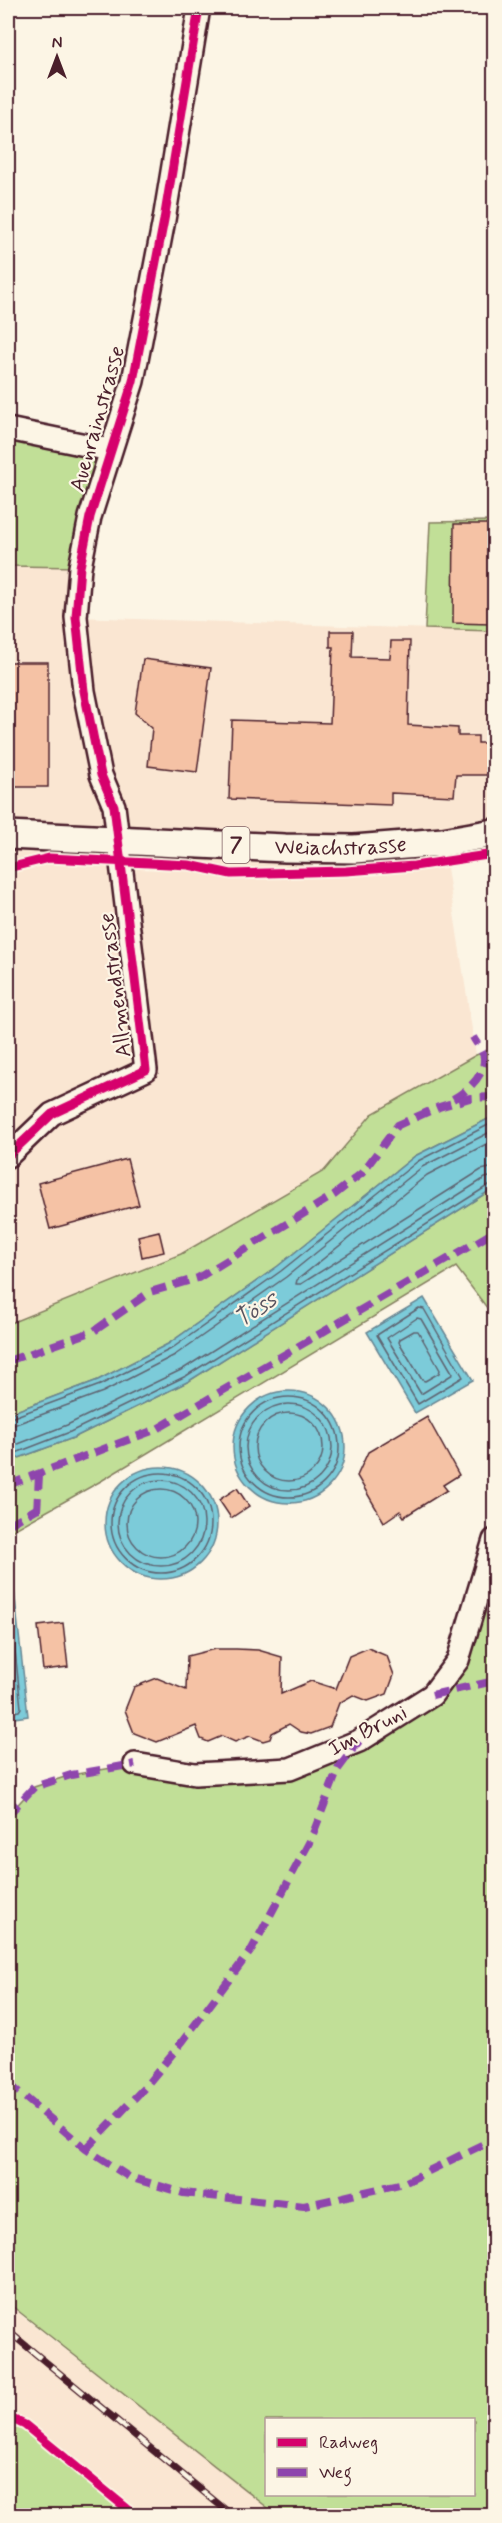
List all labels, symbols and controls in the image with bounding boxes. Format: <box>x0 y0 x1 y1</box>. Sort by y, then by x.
north arrow <box>27 27 87 87</box>
text: N <box>52 33 62 54</box>
street label: Auenrainstrasse <box>64 343 132 495</box>
road number: 7 <box>222 827 250 863</box>
street label: Weiachstrasse <box>274 831 408 863</box>
street label: Allmendstrasse <box>93 911 139 1059</box>
water label: Töss <box>228 1283 285 1335</box>
street label: Im Bruni <box>324 1699 412 1763</box>
legend <box>265 2418 475 2496</box>
text: Radweg <box>319 2431 378 2455</box>
text: Weg <box>319 2461 352 2487</box>

